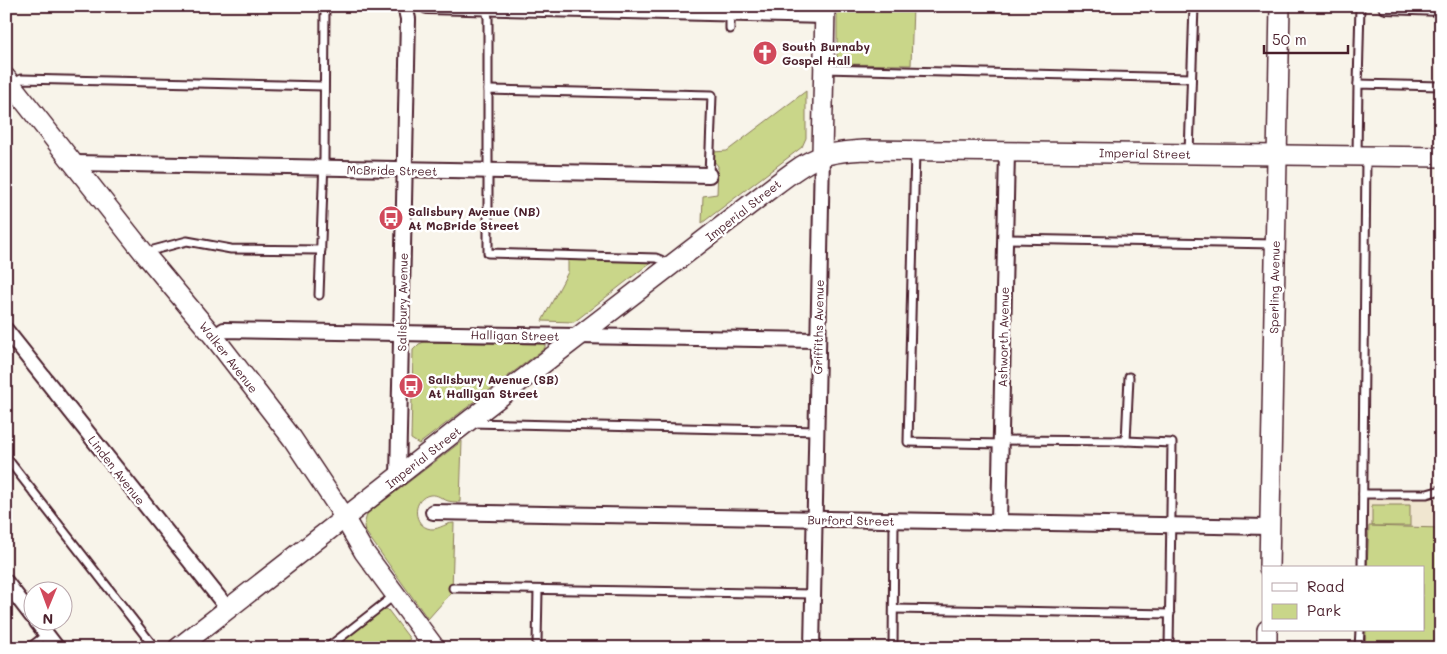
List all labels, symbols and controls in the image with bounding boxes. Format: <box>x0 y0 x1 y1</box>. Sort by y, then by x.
scale bar <box>1264 22 1348 54</box>
text: 50 m <box>1272 29 1307 49</box>
place label: South Burnaby Gospel Hall <box>782 38 870 68</box>
church icon: South Burnaby Gospel Hall <box>752 40 778 66</box>
street label: Imperial Street <box>1099 144 1191 162</box>
street label: McBride Street <box>346 161 438 179</box>
street label: Imperial Street <box>702 175 784 245</box>
place label: Salisbury Avenue (NB) At McBride Street <box>408 203 540 233</box>
bus stop icon: Salisbury Avenue (NB) At McBride Street <box>378 205 404 231</box>
street label: Sperling Avenue <box>1265 240 1283 334</box>
street label: Salisbury Avenue <box>393 253 411 351</box>
street label: Griffiths Avenue <box>809 279 827 375</box>
street label: Ashworth Avenue <box>994 286 1012 388</box>
street label: Walker Avenue <box>196 318 262 396</box>
street label: Halligan Street <box>470 326 560 344</box>
place label: Salisbury Avenue (SB) At Halligan Street <box>428 371 559 401</box>
bus stop icon: Salisbury Avenue (SB) At Halligan Street <box>398 373 424 399</box>
street label: Imperial Street <box>382 422 464 492</box>
street label: Linden Avenue <box>85 432 149 508</box>
street label: Burford Street <box>807 511 895 529</box>
legend <box>1262 566 1424 632</box>
text: Road <box>1307 576 1344 596</box>
north arrow <box>22 582 72 632</box>
text: Park <box>1307 600 1341 620</box>
text: N <box>42 610 53 629</box>

